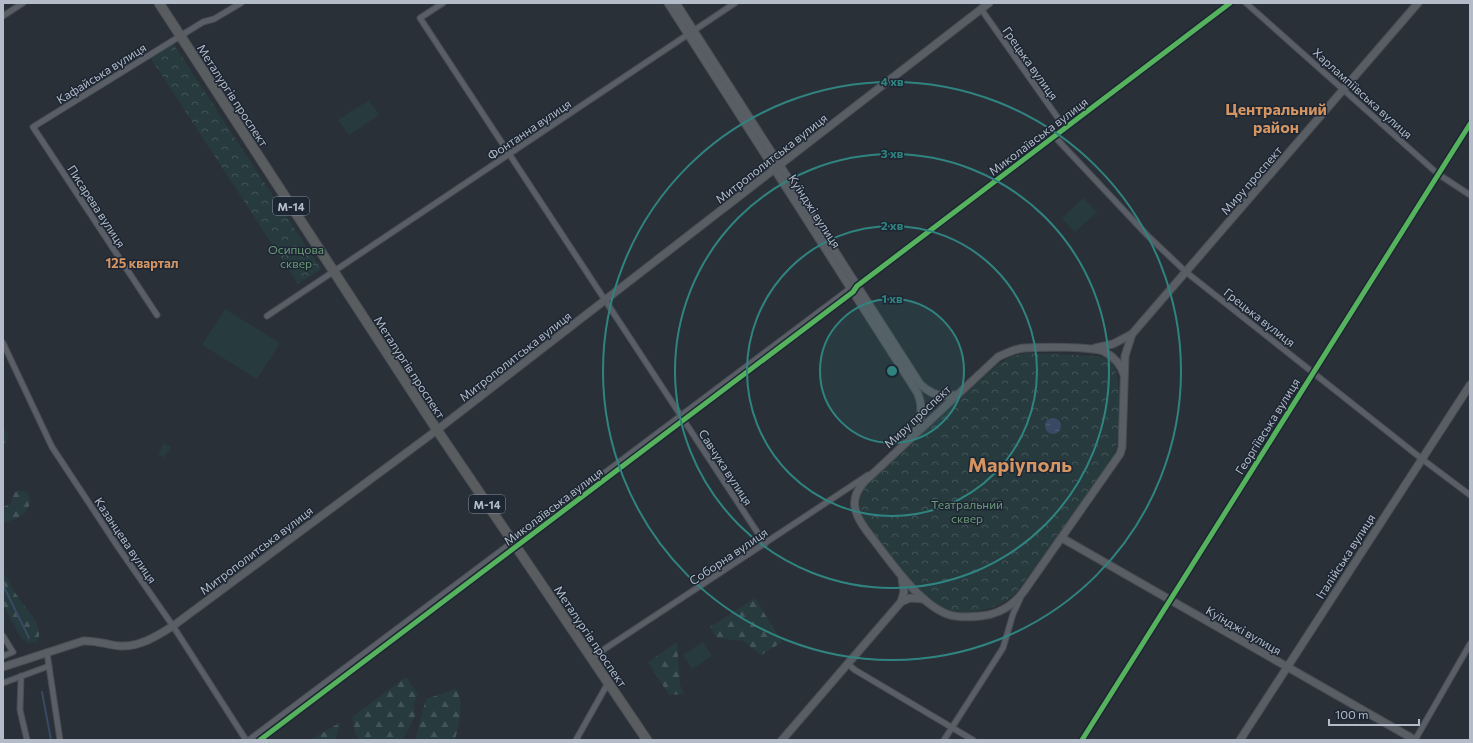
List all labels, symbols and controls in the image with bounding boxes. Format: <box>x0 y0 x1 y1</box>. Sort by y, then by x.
street label: Грецька вулиця <box>1000 24 1062 102</box>
street label: Кафайська вулиця <box>54 40 148 106</box>
street label: Металургів проспект <box>195 41 271 149</box>
street label: Харлампіївська вулиця <box>1310 45 1416 141</box>
text: 4 хв <box>880 74 904 88</box>
street label: Миколаївська вулиця <box>986 94 1090 178</box>
street label: Фонтанна вулиця <box>485 96 573 162</box>
district label: Центральний район <box>1225 99 1327 136</box>
street label: Митрополитська вулиця <box>712 110 830 206</box>
street label: Миру проспект <box>1218 143 1285 217</box>
text: 3 хв <box>881 146 904 160</box>
street label: Писарева вулиця <box>65 162 129 250</box>
street label: Куїнджі вулиця <box>786 172 844 250</box>
road number: М-14 <box>273 197 309 215</box>
text: 2 хв <box>881 218 904 232</box>
park label: Осипцова сквер <box>268 242 324 270</box>
district label: 125 квартал <box>105 255 179 271</box>
street label: Грецька вулиця <box>1222 285 1298 349</box>
text: 1 хв <box>881 291 903 305</box>
street label: Митрополитська вулиця <box>456 308 574 404</box>
street label: Металургів проспект <box>372 313 448 421</box>
centre of rings <box>885 364 899 378</box>
street label: Георгіївська вулиця <box>1232 375 1302 477</box>
street label: Миру проспект <box>881 381 953 450</box>
street label: Савчука вулиця <box>696 426 756 508</box>
district label: Маріуполь <box>968 452 1072 476</box>
street label: Миколаївська вулиця <box>501 464 605 548</box>
street label: Казанцева вулиця <box>92 494 160 586</box>
road number: М-14 <box>469 495 505 513</box>
park label: Театральний сквер <box>931 497 1003 525</box>
street label: Митрополитська вулиця <box>197 503 315 597</box>
street label: Італійська вулиця <box>1312 511 1378 601</box>
street label: Соборна вулиця <box>686 525 770 587</box>
street label: Металургів проспект <box>552 583 630 690</box>
street label: Куїнджі вулиця <box>1204 603 1284 657</box>
scale bar <box>1329 701 1419 727</box>
text: 100 m <box>1335 707 1369 721</box>

